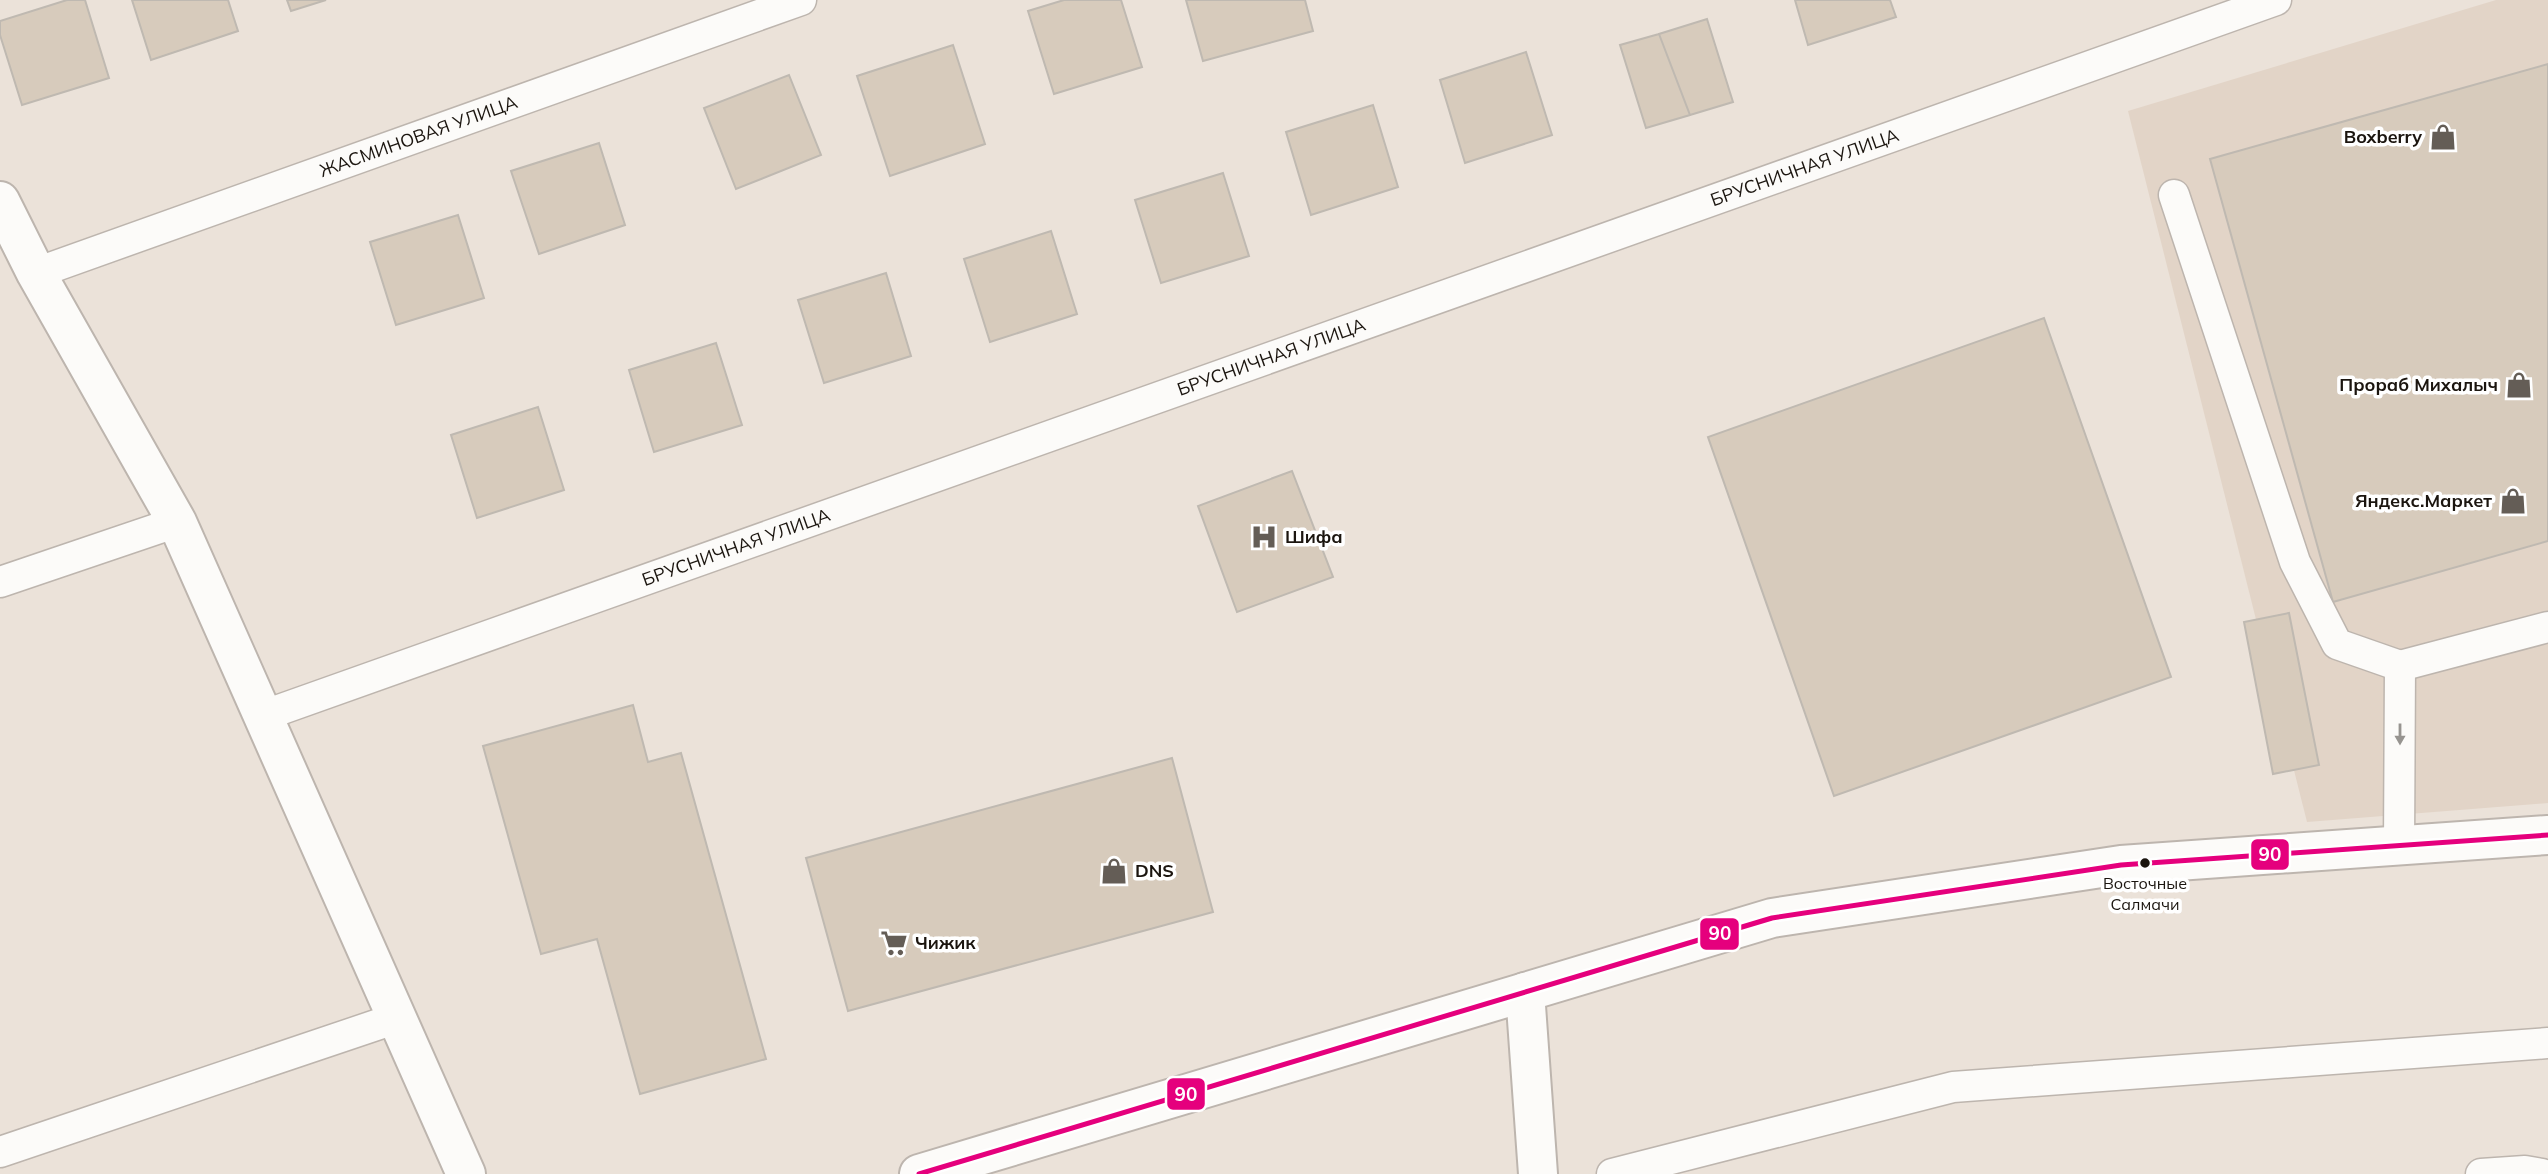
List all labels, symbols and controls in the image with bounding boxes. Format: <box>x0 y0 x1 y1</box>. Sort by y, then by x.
street label: ЖАСМИНОВАЯ УЛИЦА <box>316 90 520 182</box>
shop icon: Boxberry <box>2428 122 2458 152</box>
street label: БРУСНИЧНАЯ УЛИЦА <box>1707 123 1902 211</box>
place label: Boxberry <box>2344 125 2422 148</box>
street label: БРУСНИЧНАЯ УЛИЦА <box>1174 313 1368 401</box>
shop icon: Прораб Михалыч <box>2504 370 2534 400</box>
place label: Прораб Михалыч <box>2339 373 2498 396</box>
shop icon: Яндекс.Маркет <box>2498 486 2528 516</box>
place label: Яндекс.Маркет <box>2355 489 2492 512</box>
street label: БРУСНИЧНАЯ УЛИЦА <box>639 503 833 591</box>
hospital icon: Шифа <box>1249 522 1279 552</box>
place label: Шифа <box>1285 525 1343 548</box>
one-way arrow <box>2394 723 2406 745</box>
line badge: 90 <box>2250 838 2290 871</box>
text: 90 <box>2259 842 2281 866</box>
shop icon: DNS <box>1099 856 1129 886</box>
marker: Восточные Салмачи <box>2138 856 2152 870</box>
place label: DNS <box>1135 859 1174 882</box>
place label: Восточные Салмачи <box>2103 873 2187 914</box>
line badge: 90 <box>1699 917 1740 951</box>
text: 90 <box>1709 921 1731 945</box>
supermarket icon: Чижик <box>879 928 909 958</box>
place label: Чижик <box>915 931 976 954</box>
line badge: 90 <box>1166 1077 1206 1111</box>
text: 90 <box>1175 1082 1197 1106</box>

